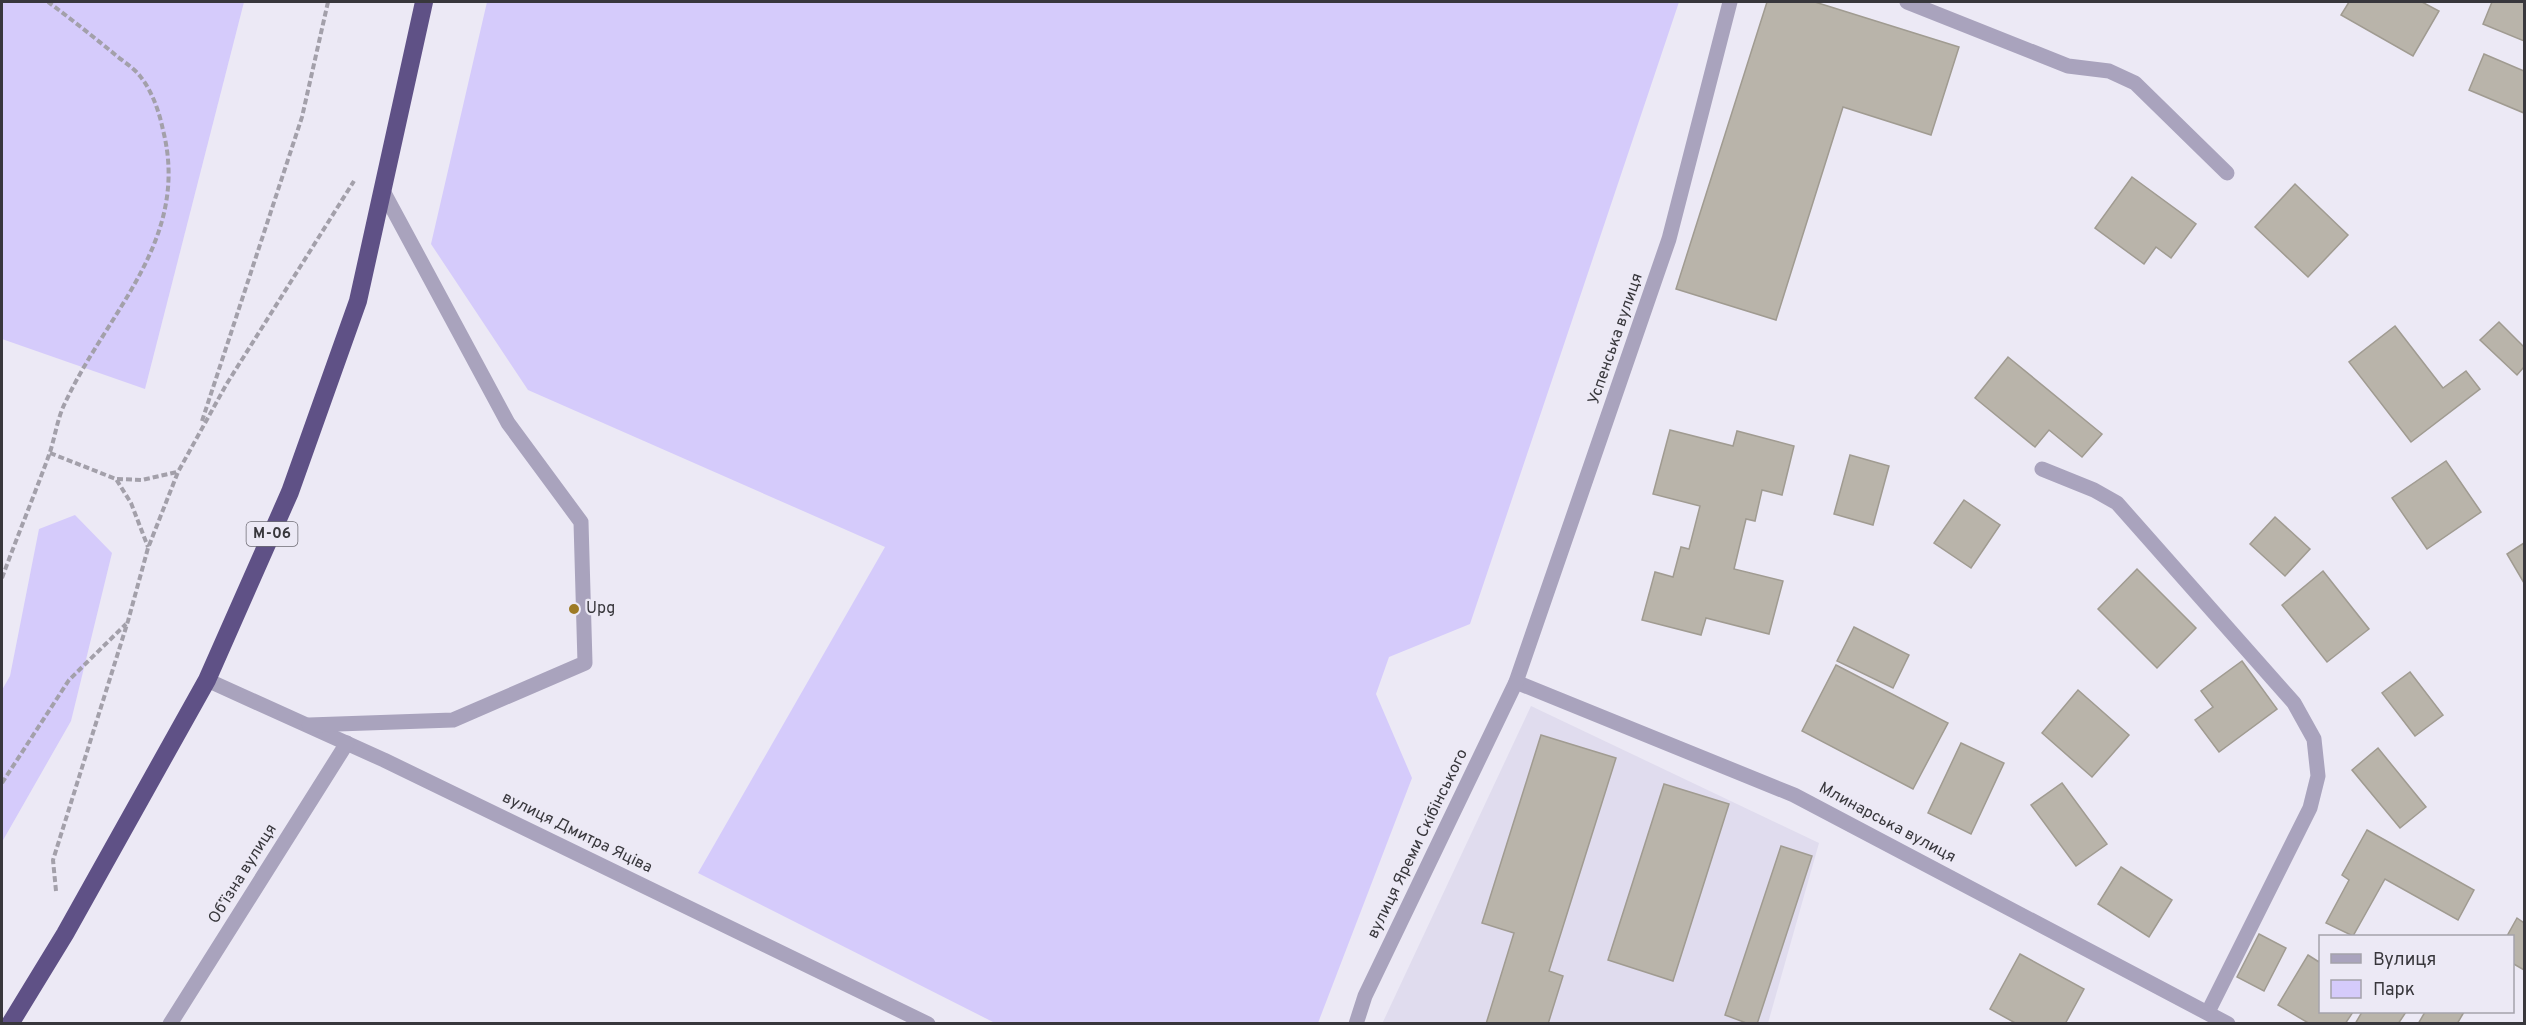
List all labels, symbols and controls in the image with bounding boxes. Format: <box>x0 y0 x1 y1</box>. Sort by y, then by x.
street label: Успенська вулиця <box>1584 271 1648 407</box>
road number: М-06 <box>246 522 298 546</box>
place label: Upg <box>586 599 615 619</box>
marker: Upg <box>567 602 581 616</box>
street label: вулиця Яреми Скібінського <box>1363 746 1473 942</box>
street label: Млинарська вулиця <box>1815 778 1959 868</box>
street label: вулиця Дмитра Яціва <box>499 788 655 878</box>
street label: Обʼїзна вулиця <box>204 820 282 928</box>
legend <box>2319 935 2514 1013</box>
text: Вулиця <box>2373 949 2436 972</box>
text: Парк <box>2373 979 2415 1002</box>

